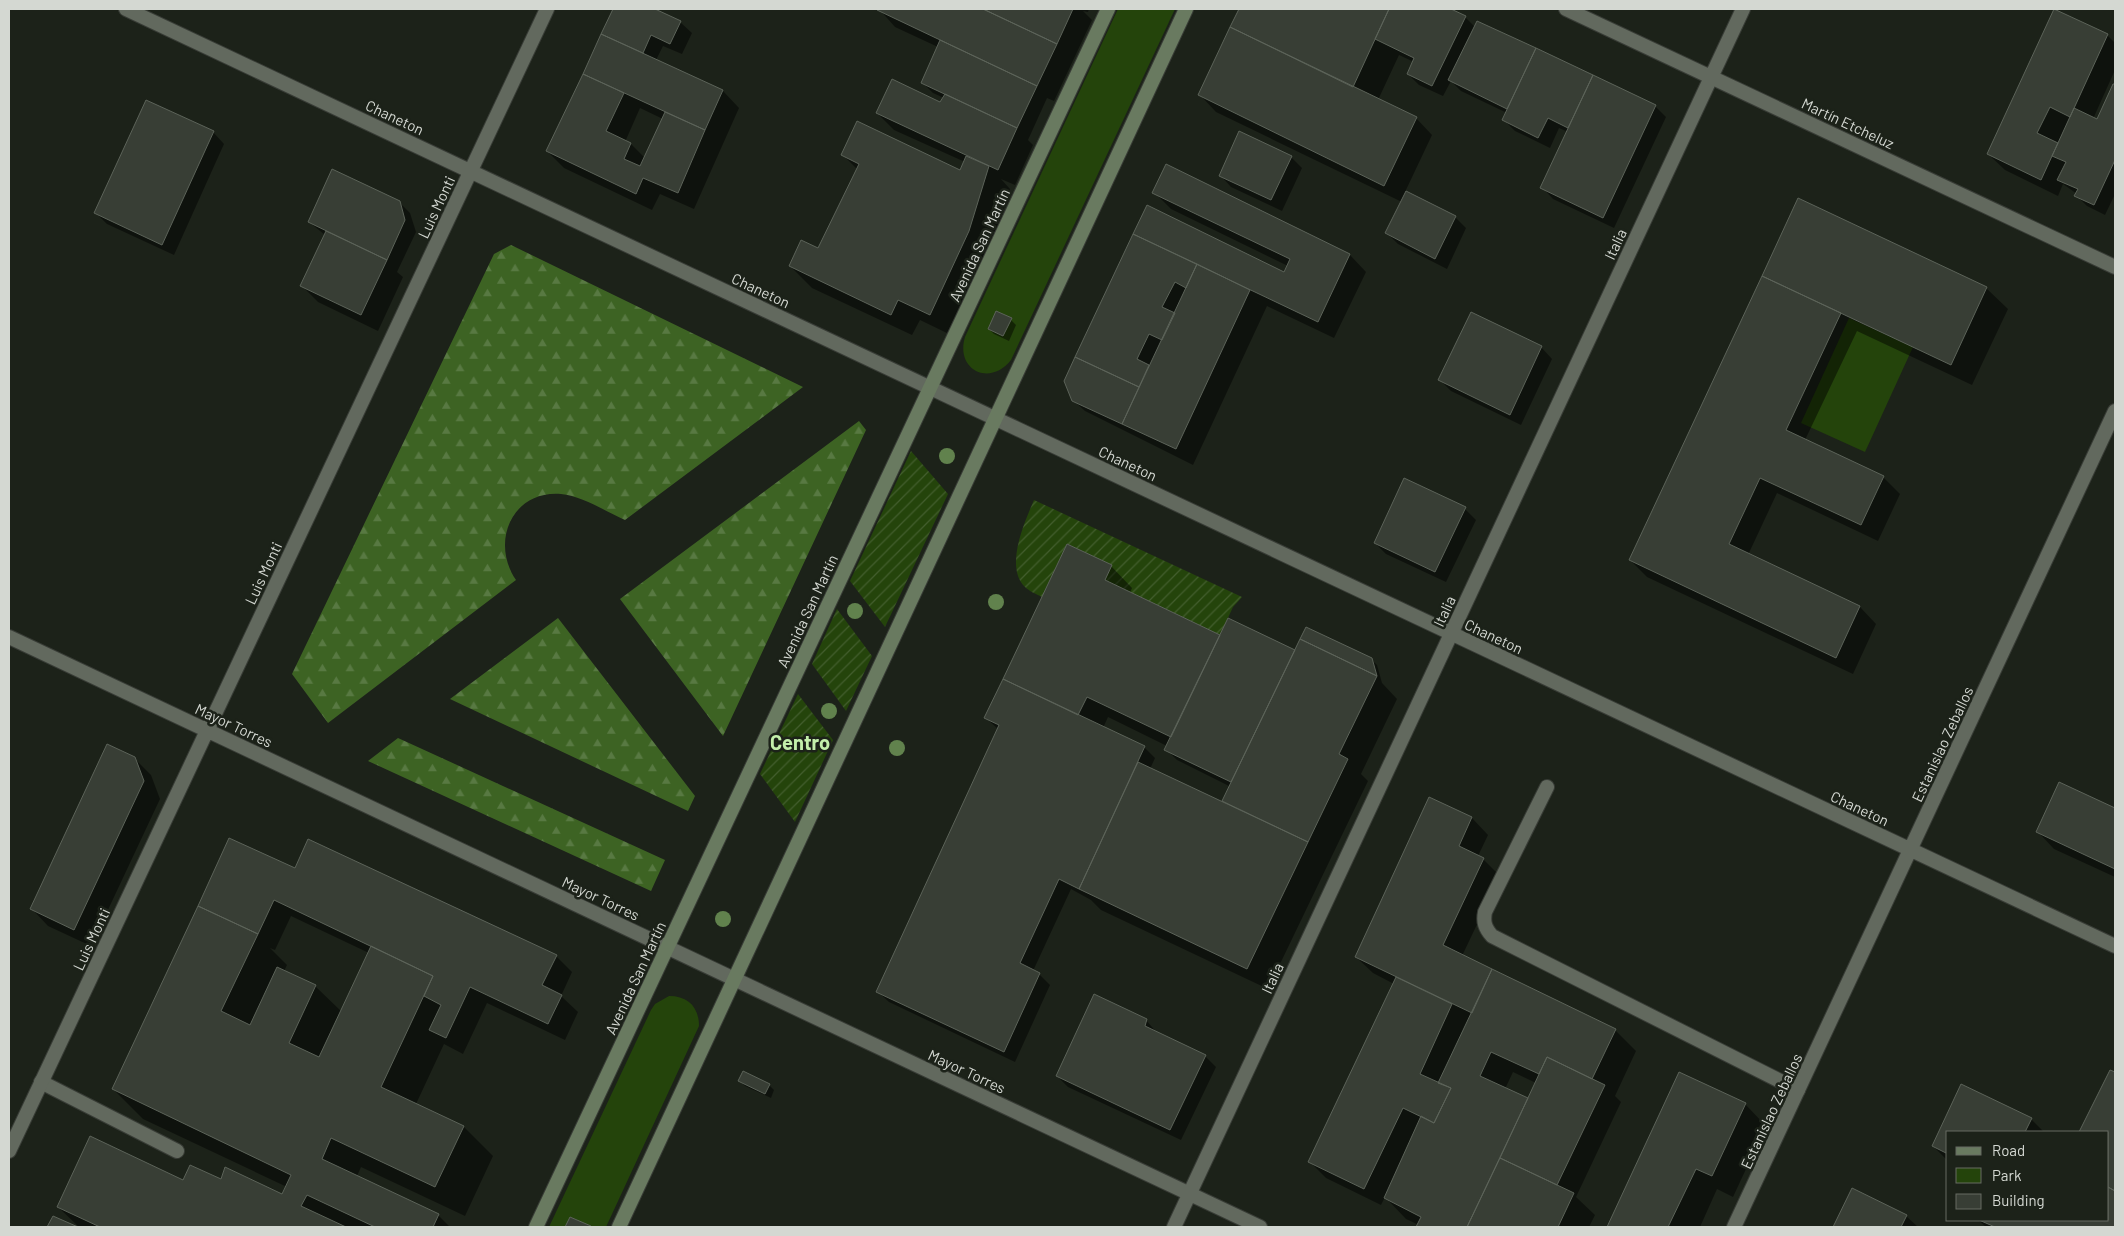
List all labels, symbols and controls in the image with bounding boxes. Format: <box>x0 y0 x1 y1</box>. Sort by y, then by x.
street label: Martín Etcheluz <box>1799 94 1897 152</box>
street label: Chaneton <box>363 96 427 138</box>
street label: Luis Monti <box>414 173 458 241</box>
street label: Avenida San Martín <box>945 186 1013 304</box>
street label: Italia <box>1600 226 1630 262</box>
street label: Chaneton <box>729 269 793 311</box>
street label: Chaneton <box>1096 442 1160 484</box>
street label: Luis Monti <box>241 539 285 607</box>
street label: Avenida San Martín <box>773 552 841 670</box>
street label: Italia <box>1429 593 1459 629</box>
street label: Chaneton <box>1462 615 1526 657</box>
street label: Estanislao Zeballos <box>1907 683 1977 805</box>
street label: Mayor Torres <box>192 699 276 751</box>
district label: Centro <box>770 730 830 754</box>
street label: Chaneton <box>1828 787 1892 829</box>
street label: Mayor Torres <box>559 872 643 924</box>
street label: Luis Monti <box>69 905 113 973</box>
street label: Avenida San Martín <box>601 919 669 1037</box>
street label: Italia <box>1257 960 1287 996</box>
street label: Mayor Torres <box>925 1045 1009 1097</box>
street label: Estanislao Zeballos <box>1736 1050 1806 1172</box>
legend <box>1946 1131 2109 1221</box>
text: Road <box>1992 1141 2025 1159</box>
text: Park <box>1992 1166 2022 1184</box>
text: Building <box>1992 1191 2045 1209</box>

